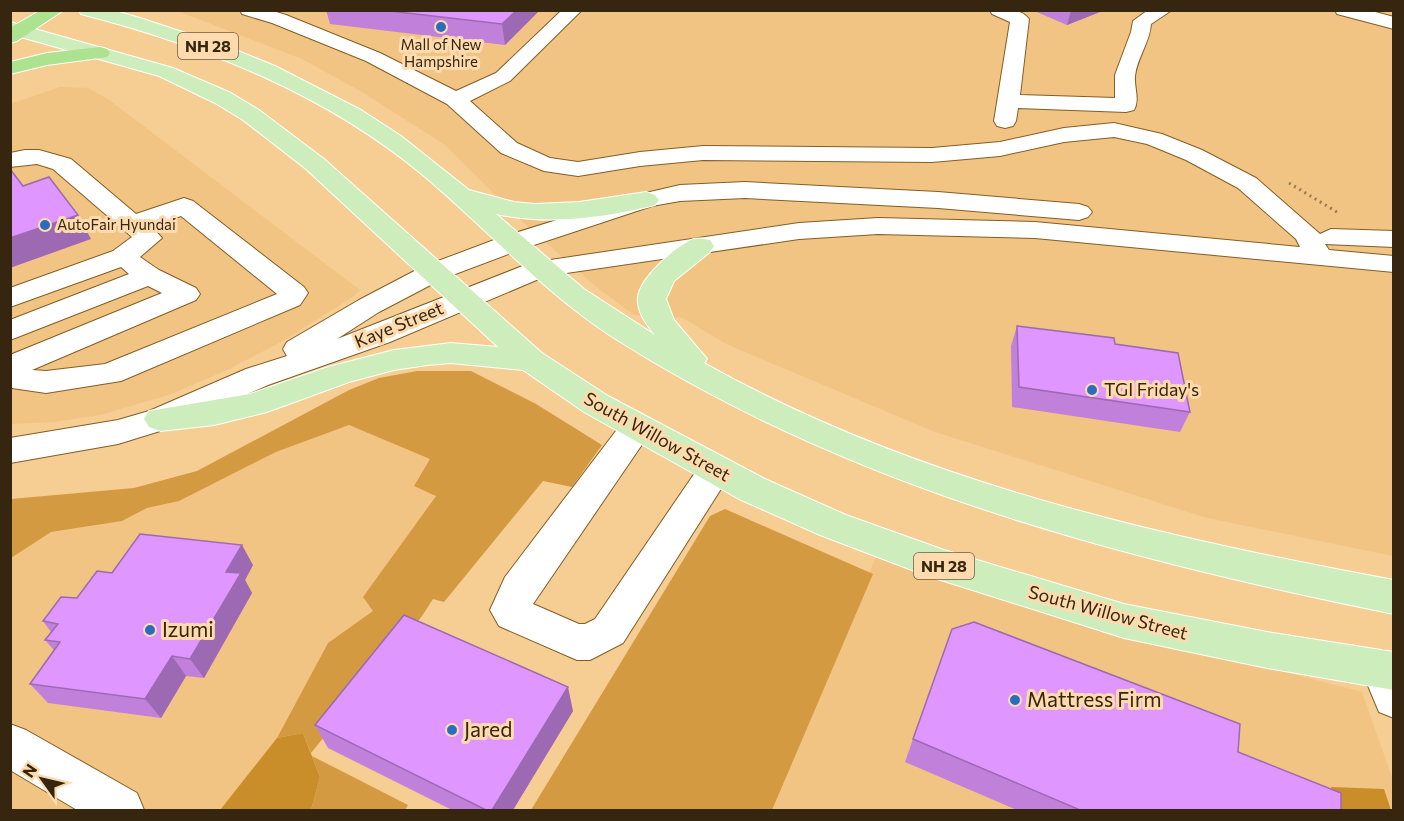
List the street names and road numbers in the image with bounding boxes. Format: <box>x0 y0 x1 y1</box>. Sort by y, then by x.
road number: NH 28 <box>178 33 238 59</box>
street label: Kaye Street <box>351 296 446 352</box>
street label: South Willow Street <box>581 387 734 485</box>
road number: NH 28 <box>914 553 974 579</box>
street label: South Willow Street <box>1026 580 1190 644</box>

